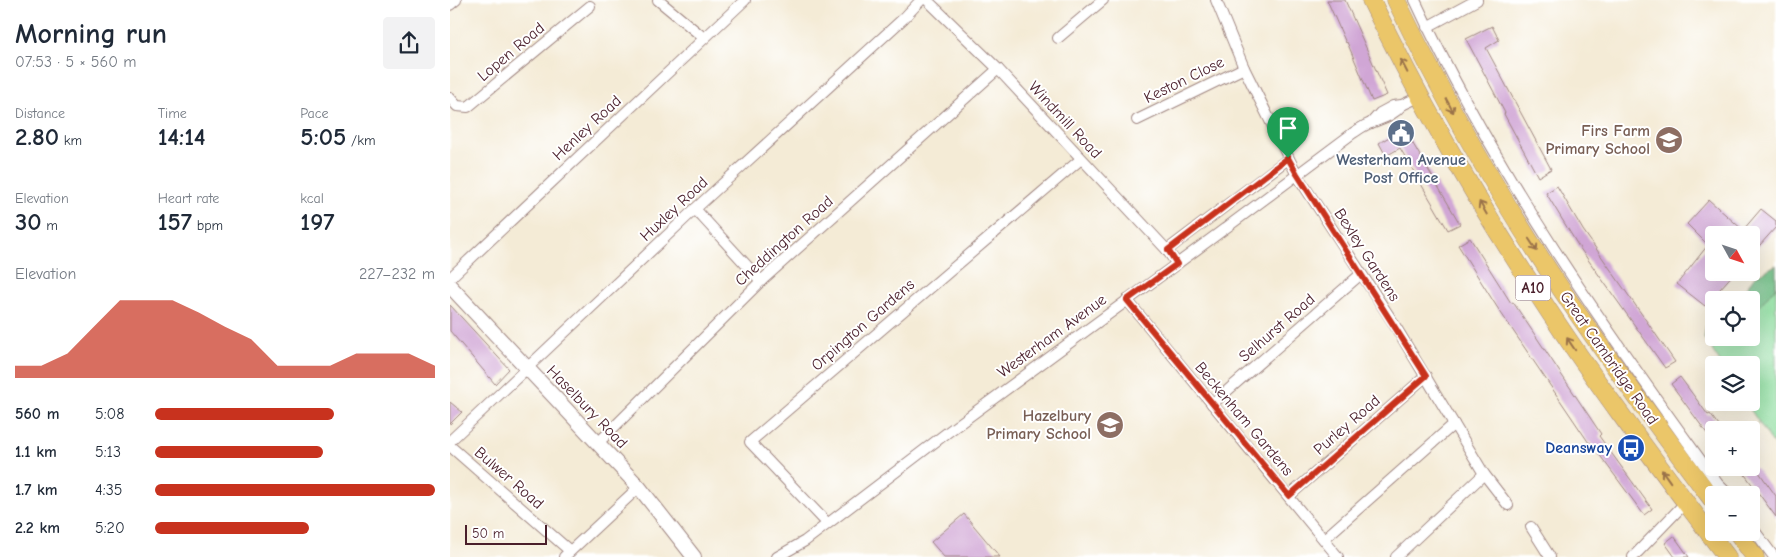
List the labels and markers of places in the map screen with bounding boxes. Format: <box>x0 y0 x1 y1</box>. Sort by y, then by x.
pin <box>1267 107 1309 158</box>
public building icon: Westerham Avenue Post Office <box>1386 118 1416 148</box>
place label: Firs Farm Primary School <box>1545 122 1650 158</box>
school or university icon: Firs Farm Primary School <box>1654 125 1684 155</box>
place label: Westerham Avenue Post Office <box>1336 151 1466 187</box>
place label: Hazelbury Primary School <box>986 407 1092 443</box>
school or university icon: Hazelbury Primary School <box>1095 410 1125 440</box>
bus stop icon: Deansway <box>1616 433 1646 463</box>
place label: Deansway <box>1545 439 1613 457</box>

